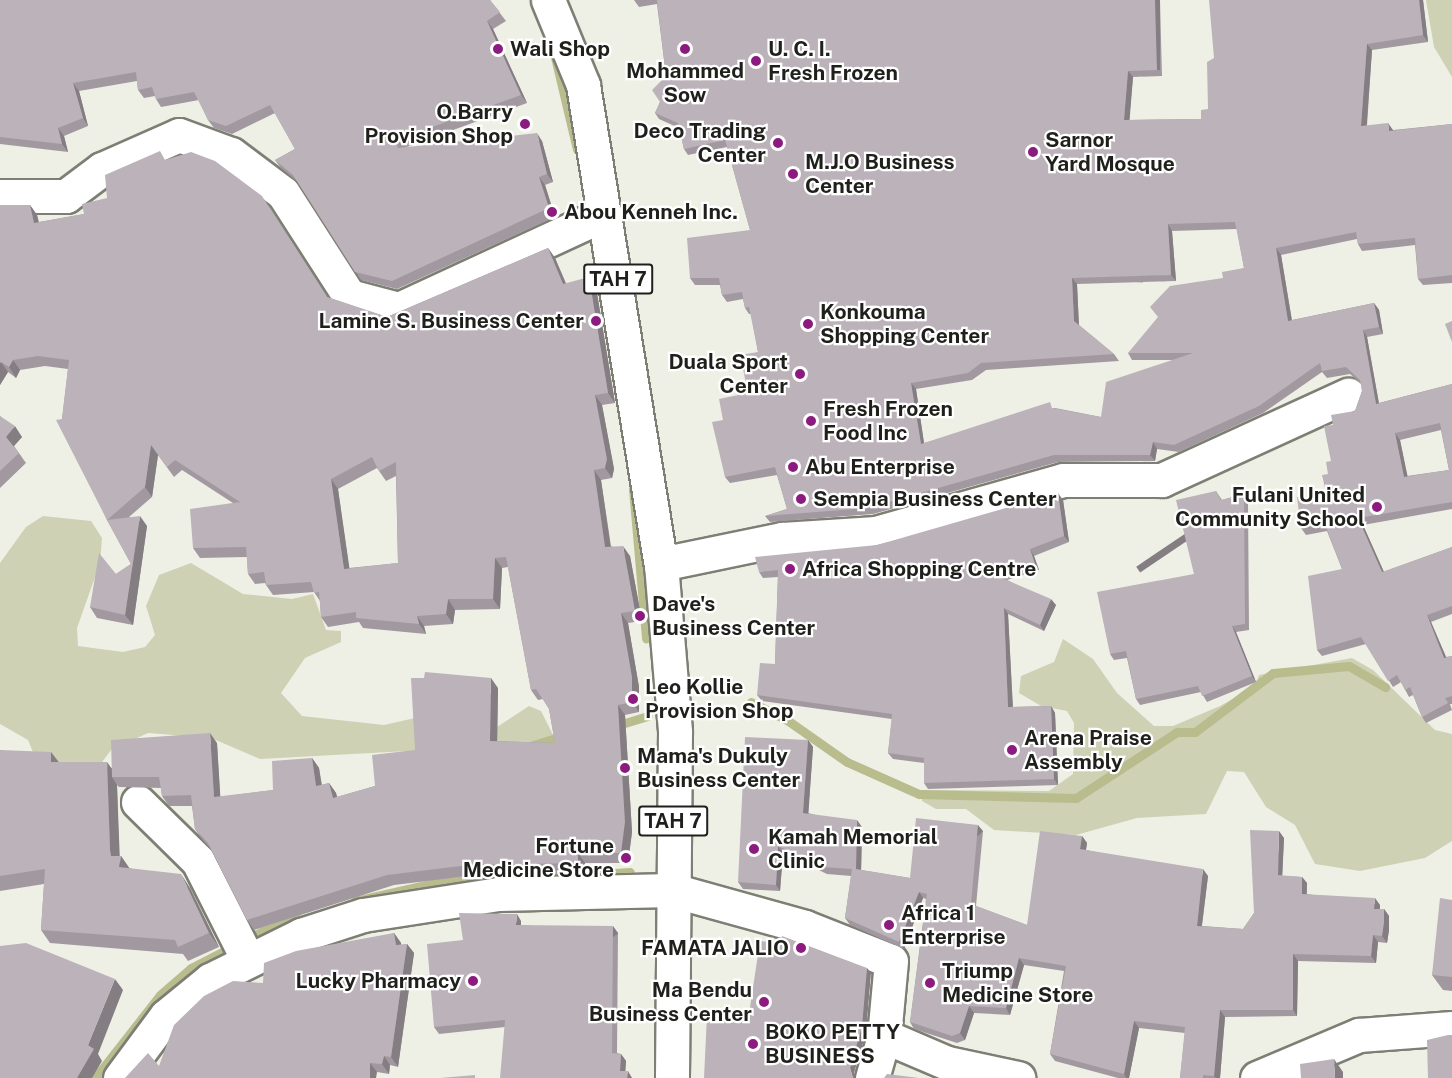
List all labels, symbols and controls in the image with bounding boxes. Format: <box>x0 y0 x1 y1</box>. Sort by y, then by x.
place label: Wali Shop <box>510 36 610 62</box>
place label: U. C. I. Fresh Frozen <box>768 36 898 86</box>
marker: Wali Shop <box>491 42 505 56</box>
marker: Mohammed Sow <box>678 42 692 56</box>
marker: U. C. I. Fresh Frozen <box>749 54 763 68</box>
place label: Mohammed Sow <box>626 58 744 108</box>
place label: O.Barry Provision Shop <box>365 99 513 149</box>
marker: O.Barry Provision Shop <box>518 117 532 131</box>
place label: Deco Trading Center <box>633 118 766 168</box>
place label: Sarnor Yard Mosque <box>1045 127 1175 177</box>
marker: Deco Trading Center <box>771 136 785 150</box>
marker: Sarnor Yard Mosque <box>1026 145 1040 159</box>
place label: M.J.O Business Center <box>805 149 955 199</box>
marker: M.J.O Business Center <box>786 167 800 181</box>
place label: Abou Kenneh Inc. <box>564 199 738 225</box>
marker: Abou Kenneh Inc. <box>545 205 559 219</box>
road number: TAH 7 <box>582 262 654 296</box>
place label: Konkouma Shopping Center <box>820 299 989 349</box>
place label: Lamine S. Business Center <box>318 308 584 334</box>
marker: Lamine S. Business Center <box>589 314 603 328</box>
marker: Konkouma Shopping Center <box>801 317 815 331</box>
place label: Duala Sport Center <box>668 349 788 399</box>
marker: Duala Sport Center <box>793 367 807 381</box>
place label: Fresh Frozen Food Inc <box>823 396 953 446</box>
marker: Fresh Frozen Food Inc <box>804 414 818 428</box>
place label: Abu Enterprise <box>805 454 955 480</box>
marker: Abu Enterprise <box>786 460 800 474</box>
place label: Fulani United Community School <box>1175 482 1365 532</box>
place label: Sempia Business Center <box>813 486 1057 512</box>
marker: Sempia Business Center <box>794 492 808 506</box>
marker: Fulani United Community School <box>1370 500 1384 514</box>
place label: Africa Shopping Centre <box>802 556 1036 582</box>
marker: Africa Shopping Centre <box>783 562 797 576</box>
place label: Dave's Business Center <box>652 591 815 641</box>
marker: Dave's Business Center <box>633 609 647 623</box>
place label: Leo Kollie Provision Shop <box>645 674 793 724</box>
marker: Leo Kollie Provision Shop <box>626 692 640 706</box>
place label: Arena Praise Assembly <box>1024 725 1152 775</box>
place label: Mama's Dukuly Business Center <box>637 743 800 793</box>
marker: Arena Praise Assembly <box>1005 743 1019 757</box>
marker: Mama's Dukuly Business Center <box>618 761 632 775</box>
road number: TAH 7 <box>637 804 709 838</box>
place label: Kamah Memorial Clinic <box>768 824 938 874</box>
place label: Fortune Medicine Store <box>463 833 614 883</box>
marker: Kamah Memorial Clinic <box>745 840 763 858</box>
marker: Fortune Medicine Store <box>619 851 633 865</box>
place label: Africa 1 Enterprise <box>901 900 1006 950</box>
marker: Africa 1 Enterprise <box>882 918 896 932</box>
place label: FAMATA JALIO <box>641 935 789 961</box>
marker: FAMATA JALIO <box>794 941 808 955</box>
place label: Triump Medicine Store <box>942 958 1093 1008</box>
place label: Lucky Pharmacy <box>295 968 461 994</box>
marker: Lucky Pharmacy <box>466 974 480 988</box>
marker: Triump Medicine Store <box>923 976 937 990</box>
place label: Ma Bendu Business Center <box>589 977 752 1027</box>
marker: Ma Bendu Business Center <box>757 995 771 1009</box>
place label: BOKO PETTY BUSINESS <box>765 1019 900 1069</box>
marker: BOKO PETTY BUSINESS <box>746 1037 760 1051</box>

